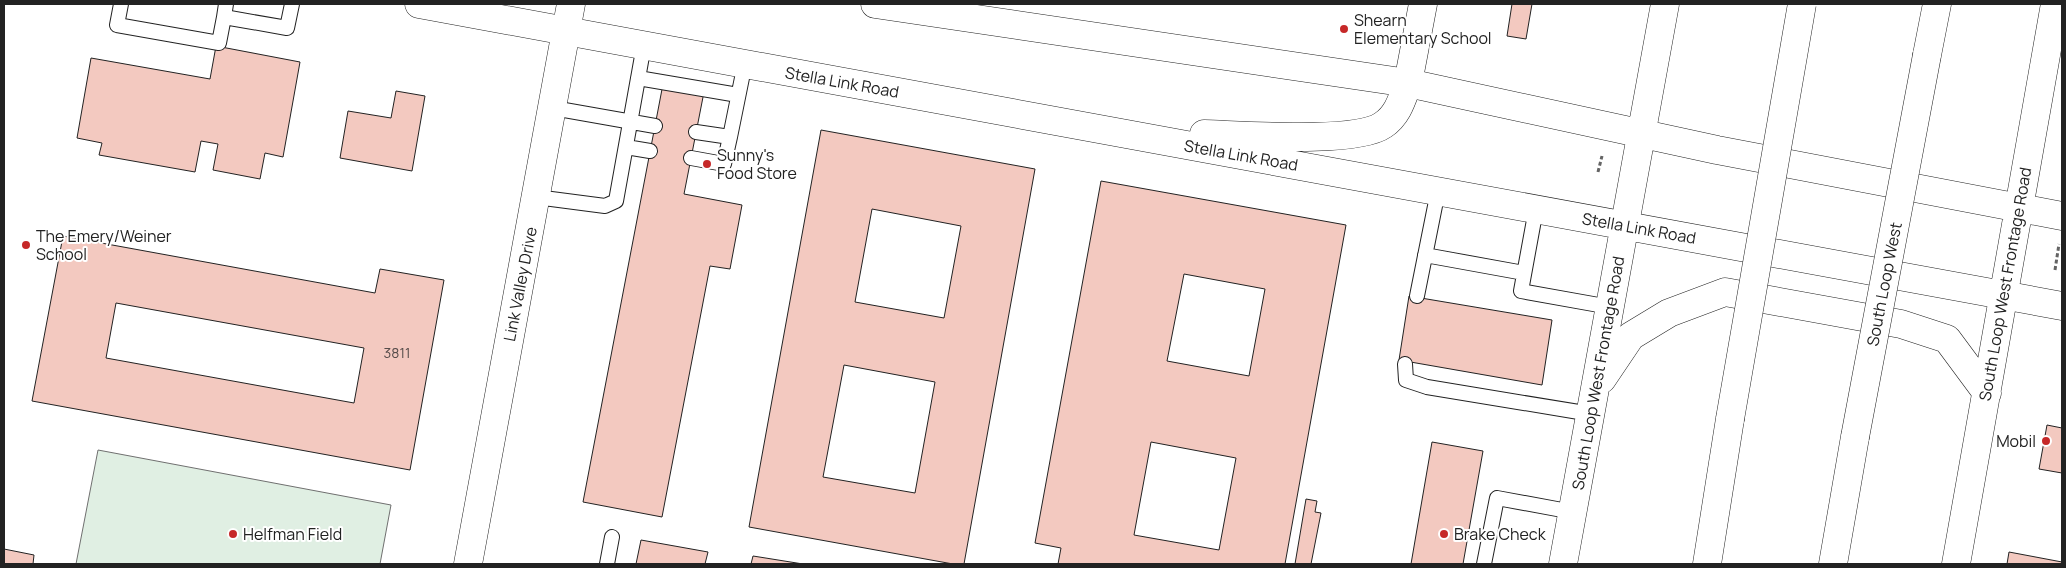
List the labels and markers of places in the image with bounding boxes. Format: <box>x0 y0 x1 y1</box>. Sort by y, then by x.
place label: Shearn Elementary School <box>1354 9 1492 49</box>
marker: Shearn Elementary School <box>1338 23 1350 35</box>
place label: Sunny's Food Store <box>717 144 797 184</box>
marker: Sunny's Food Store <box>701 158 713 170</box>
place label: The Emery/Weiner School <box>36 225 172 265</box>
marker: The Emery/Weiner School <box>20 239 32 251</box>
place label: Mobil <box>1996 430 2036 452</box>
marker: Mobil <box>2040 435 2052 447</box>
place label: Helfman Field <box>243 523 342 545</box>
place label: Brake Check <box>1454 523 1547 545</box>
marker: Helfman Field <box>227 528 239 540</box>
marker: Brake Check <box>1438 528 1450 540</box>

